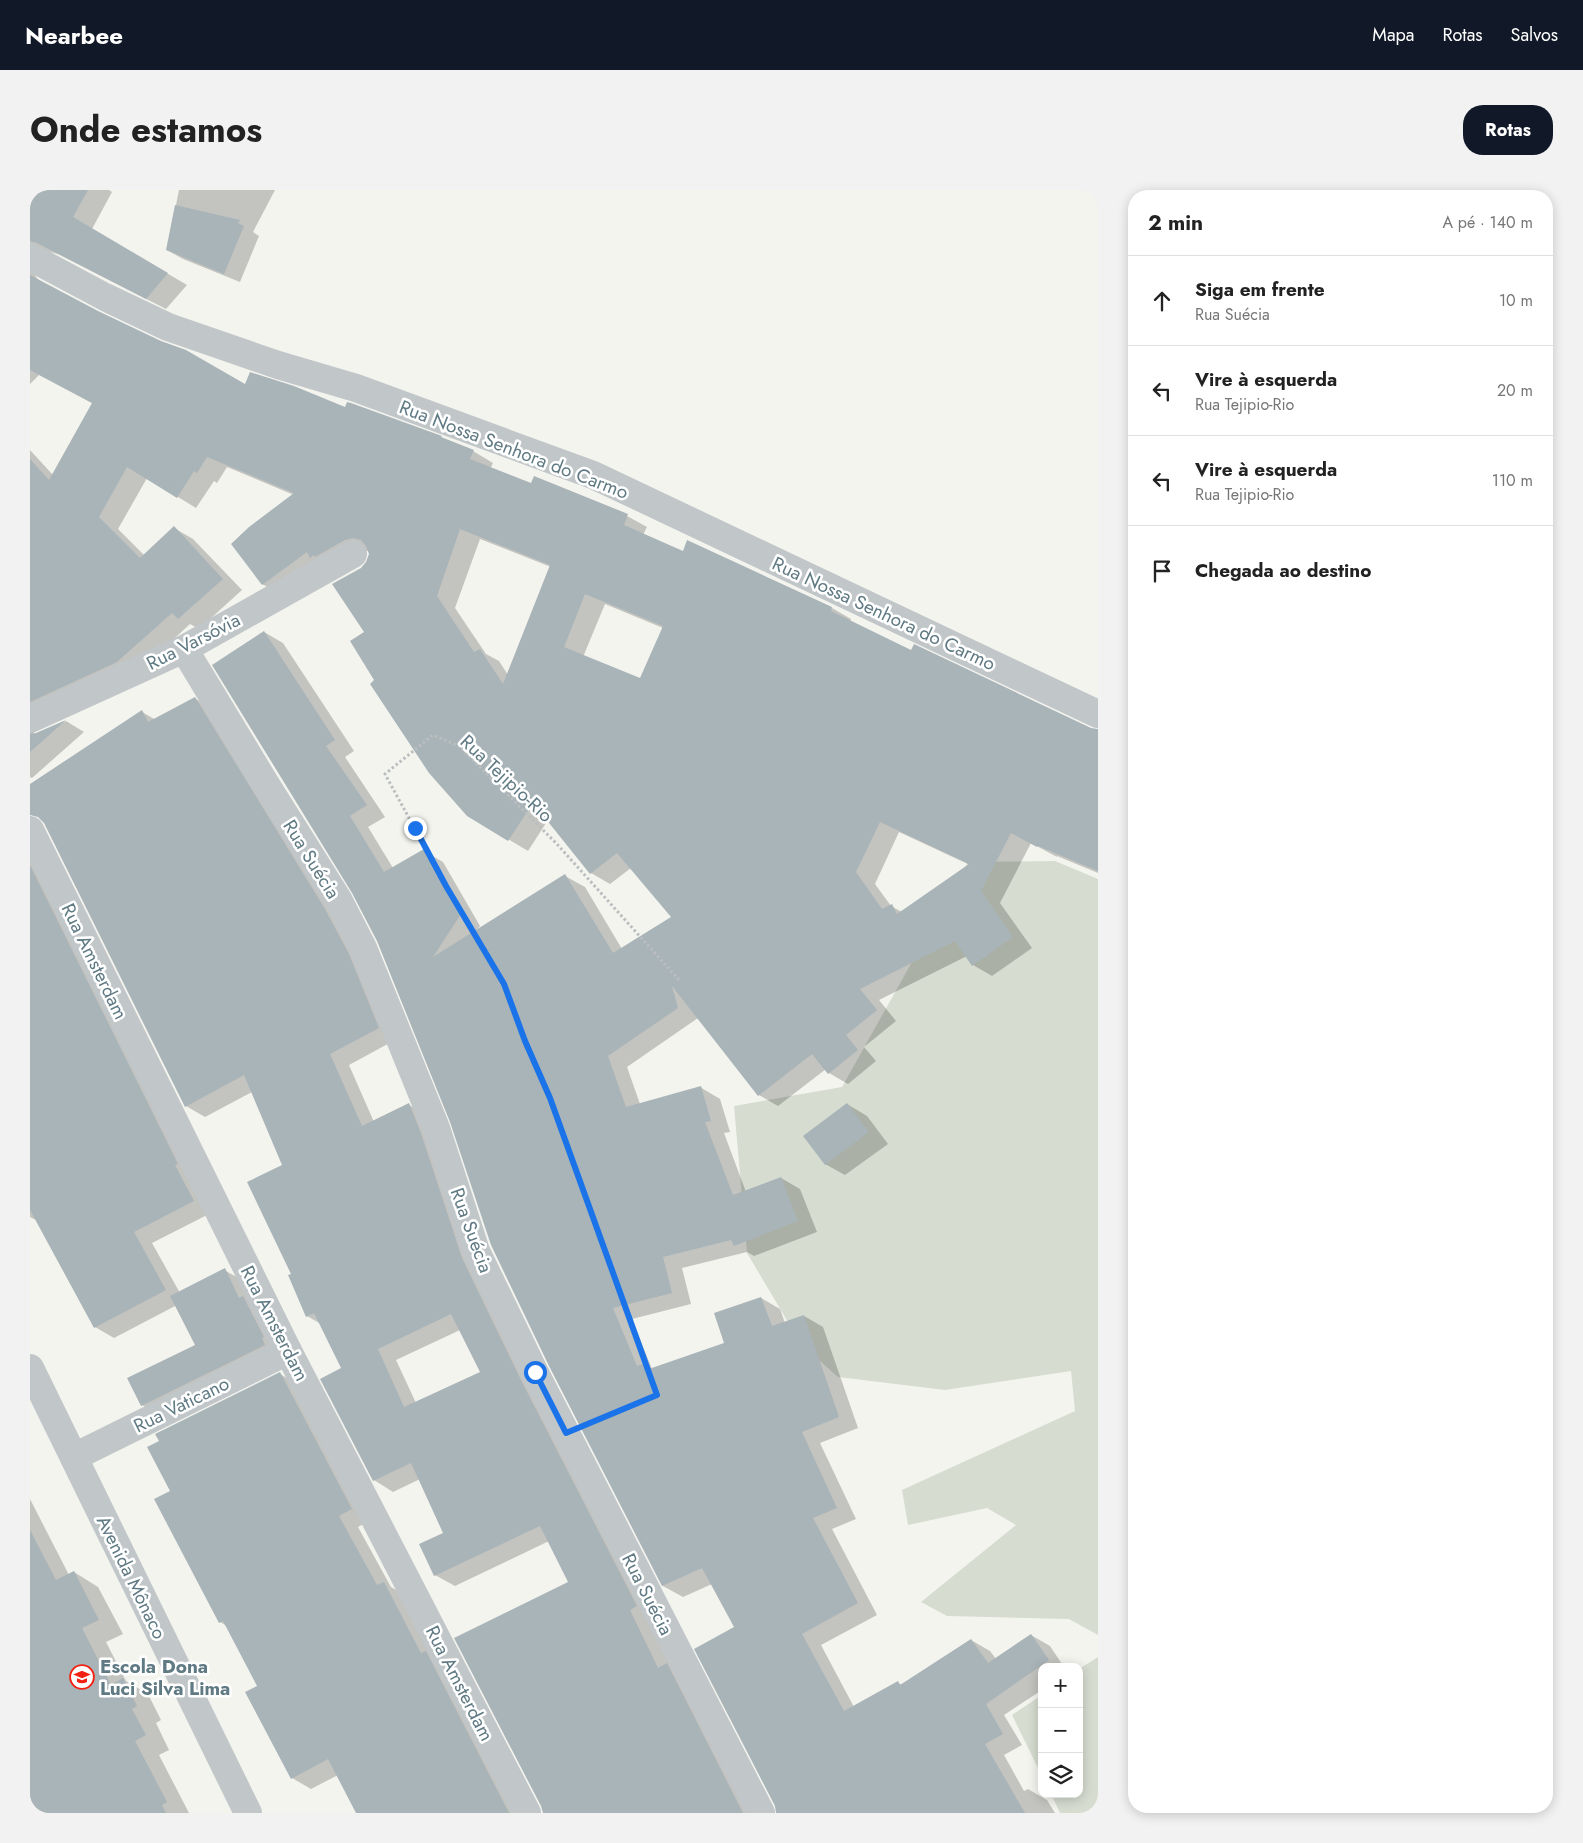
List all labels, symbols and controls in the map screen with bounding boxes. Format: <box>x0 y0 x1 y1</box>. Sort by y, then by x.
text: Nearbee <box>25 18 123 53</box>
text: Mapa <box>1372 22 1414 48</box>
text: Rotas <box>1442 22 1483 48</box>
text: Salvos <box>1511 22 1558 48</box>
text: Onde estamos <box>30 105 262 155</box>
button: Rotas <box>1463 105 1553 155</box>
text: 2 min <box>1148 208 1203 238</box>
text: A pé · 140 m <box>1442 211 1533 234</box>
text: Siga em frente <box>1195 276 1325 303</box>
icon: ahead <box>1148 287 1176 315</box>
text: 10 m <box>1499 289 1533 312</box>
text: Rua Suécia <box>1195 303 1270 326</box>
text: Vire à esquerda <box>1195 366 1337 393</box>
icon: left <box>1148 377 1176 405</box>
text: 20 m <box>1497 379 1533 402</box>
street label: Rua Nossa Senhora do Carmo <box>395 393 632 506</box>
text: Rua Tejipio-Rio <box>1195 393 1294 416</box>
text: Vire à esquerda <box>1195 456 1337 483</box>
icon: left <box>1148 467 1176 495</box>
text: 110 m <box>1492 469 1533 492</box>
text: Rua Tejipio-Rio <box>1195 483 1294 506</box>
street label: Rua Nossa Senhora do Carmo <box>768 550 1000 677</box>
icon: arrive <box>1148 557 1176 585</box>
text: Chegada ao destino <box>1195 557 1371 584</box>
street label: Rua Varsóvia <box>142 606 245 677</box>
street label: Rua Tejipio-Rio <box>454 728 559 828</box>
street label: Rua Suécia <box>277 814 347 904</box>
route end <box>404 817 427 840</box>
street label: Rua Amsterdam <box>55 899 134 1024</box>
street label: Rua Suécia <box>444 1184 499 1277</box>
street label: Rua Amsterdam <box>234 1261 315 1386</box>
route start <box>524 1361 547 1384</box>
street label: Rua Vaticano <box>129 1370 234 1439</box>
street label: Avenida Mônaco <box>90 1511 173 1644</box>
street label: Rua Suécia <box>615 1549 680 1640</box>
street label: Rua Amsterdam <box>419 1621 500 1746</box>
place label: Escola Dona Luci Silva Lima <box>100 1653 230 1702</box>
map controls <box>1038 1663 1083 1798</box>
button: + <box>1038 1663 1083 1708</box>
school or university icon: Escola Dona Luci Silva Lima <box>69 1664 95 1690</box>
button: − <box>1038 1708 1083 1753</box>
button: layers <box>1038 1753 1083 1798</box>

